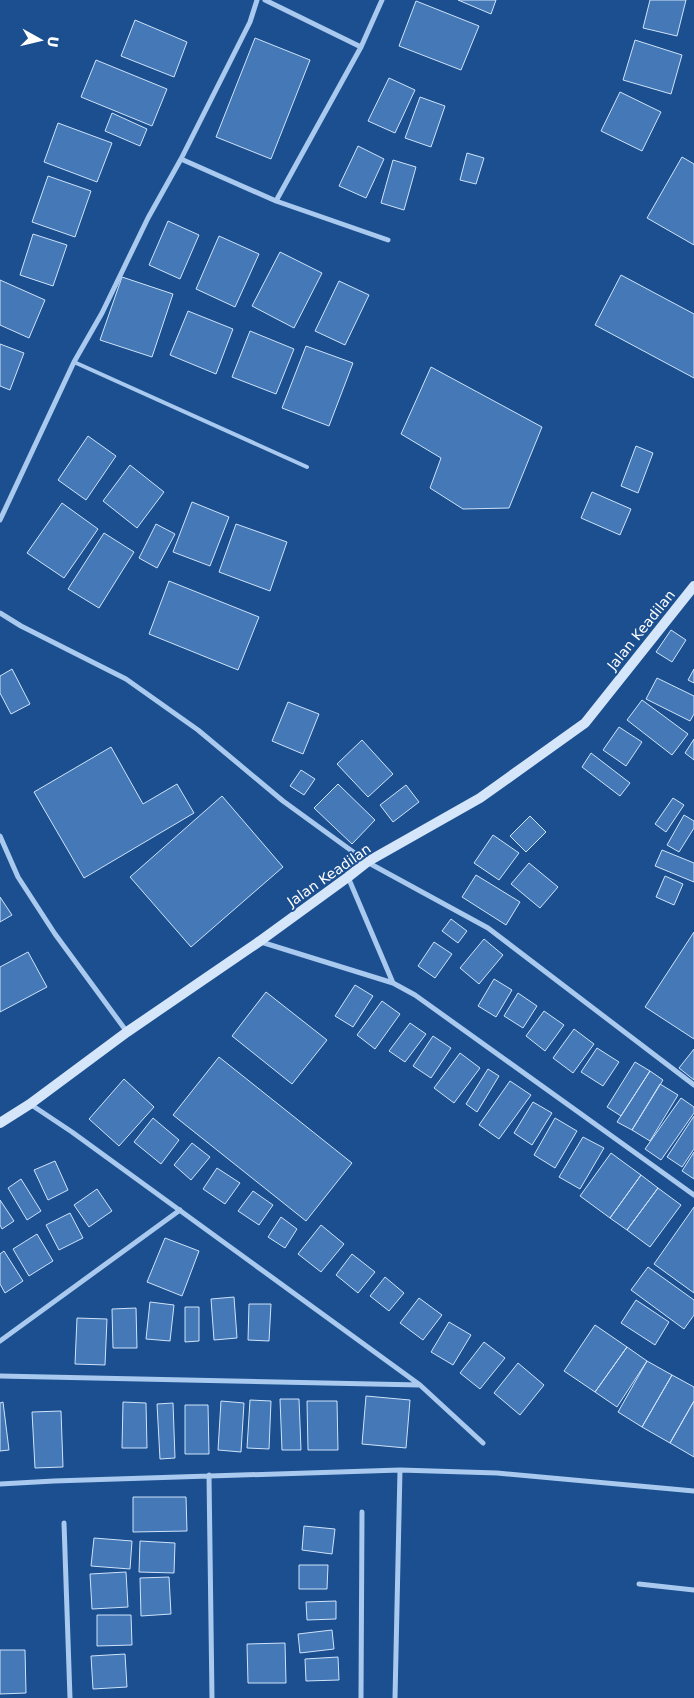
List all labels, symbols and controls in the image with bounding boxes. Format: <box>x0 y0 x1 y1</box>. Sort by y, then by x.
north arrow <box>15 15 65 65</box>
text: U <box>44 35 62 49</box>
street label: Jalan Keadilan <box>603 587 678 674</box>
street label: Jalan Keadilan <box>283 840 374 910</box>

